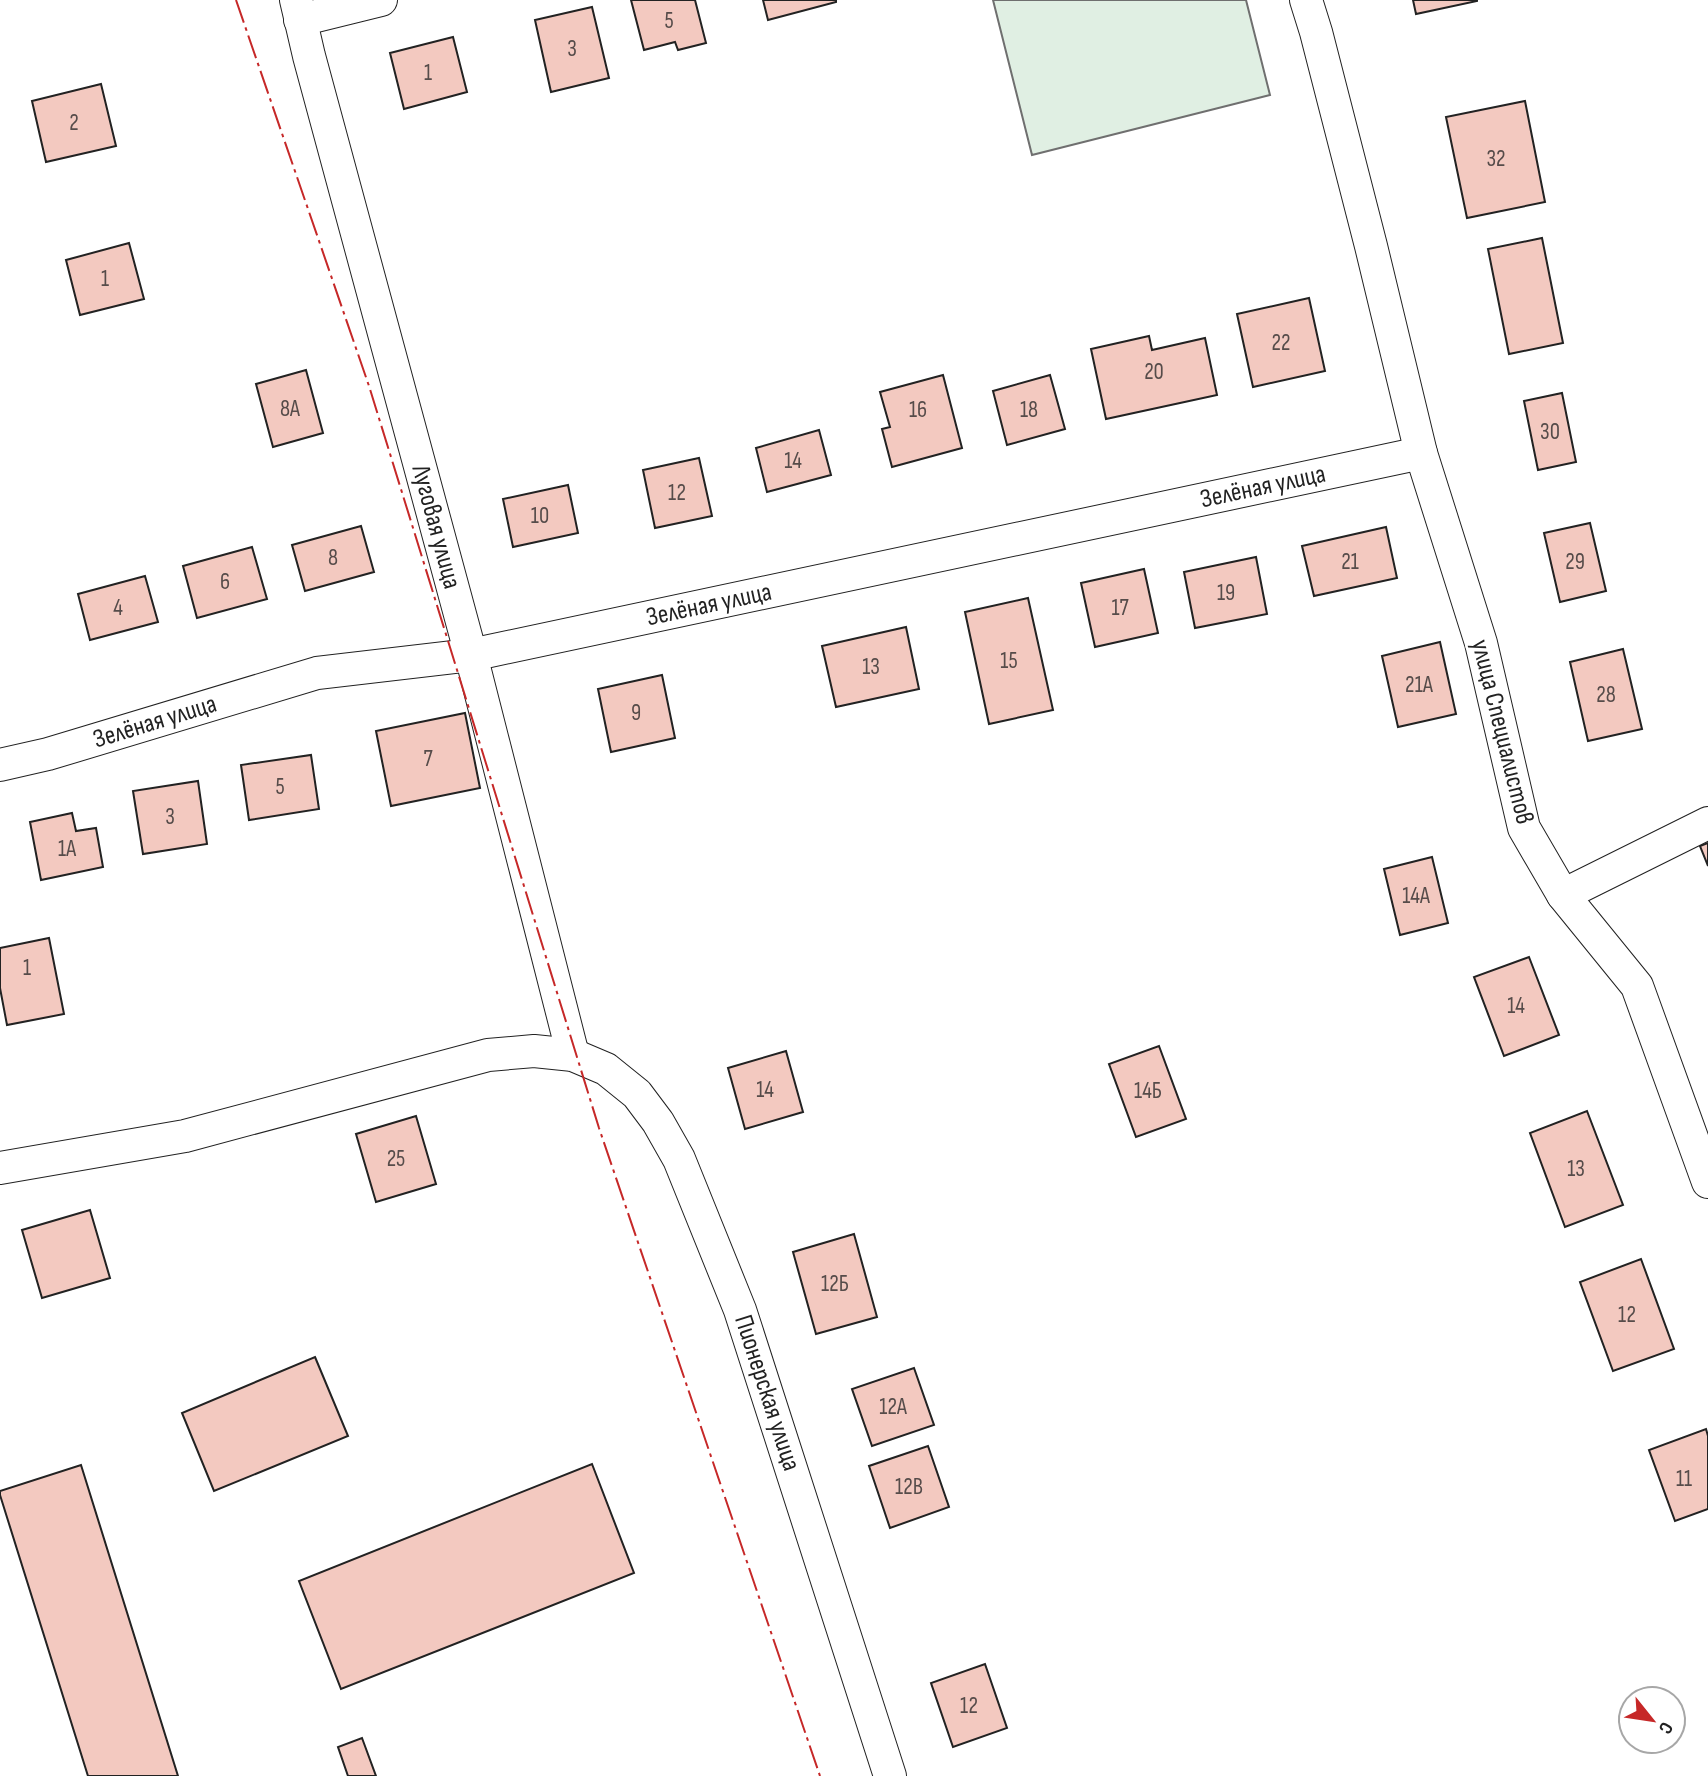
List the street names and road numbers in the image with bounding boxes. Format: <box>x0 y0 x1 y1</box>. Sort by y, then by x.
street label: Зелёная улица <box>1197 459 1329 515</box>
street label: Луговая улица <box>404 461 467 592</box>
street label: Зелёная улица <box>643 577 775 633</box>
street label: улица Специалистов <box>1464 636 1540 828</box>
street label: Зелёная улица <box>90 689 220 755</box>
street label: Пионерская улица <box>727 1311 807 1475</box>

